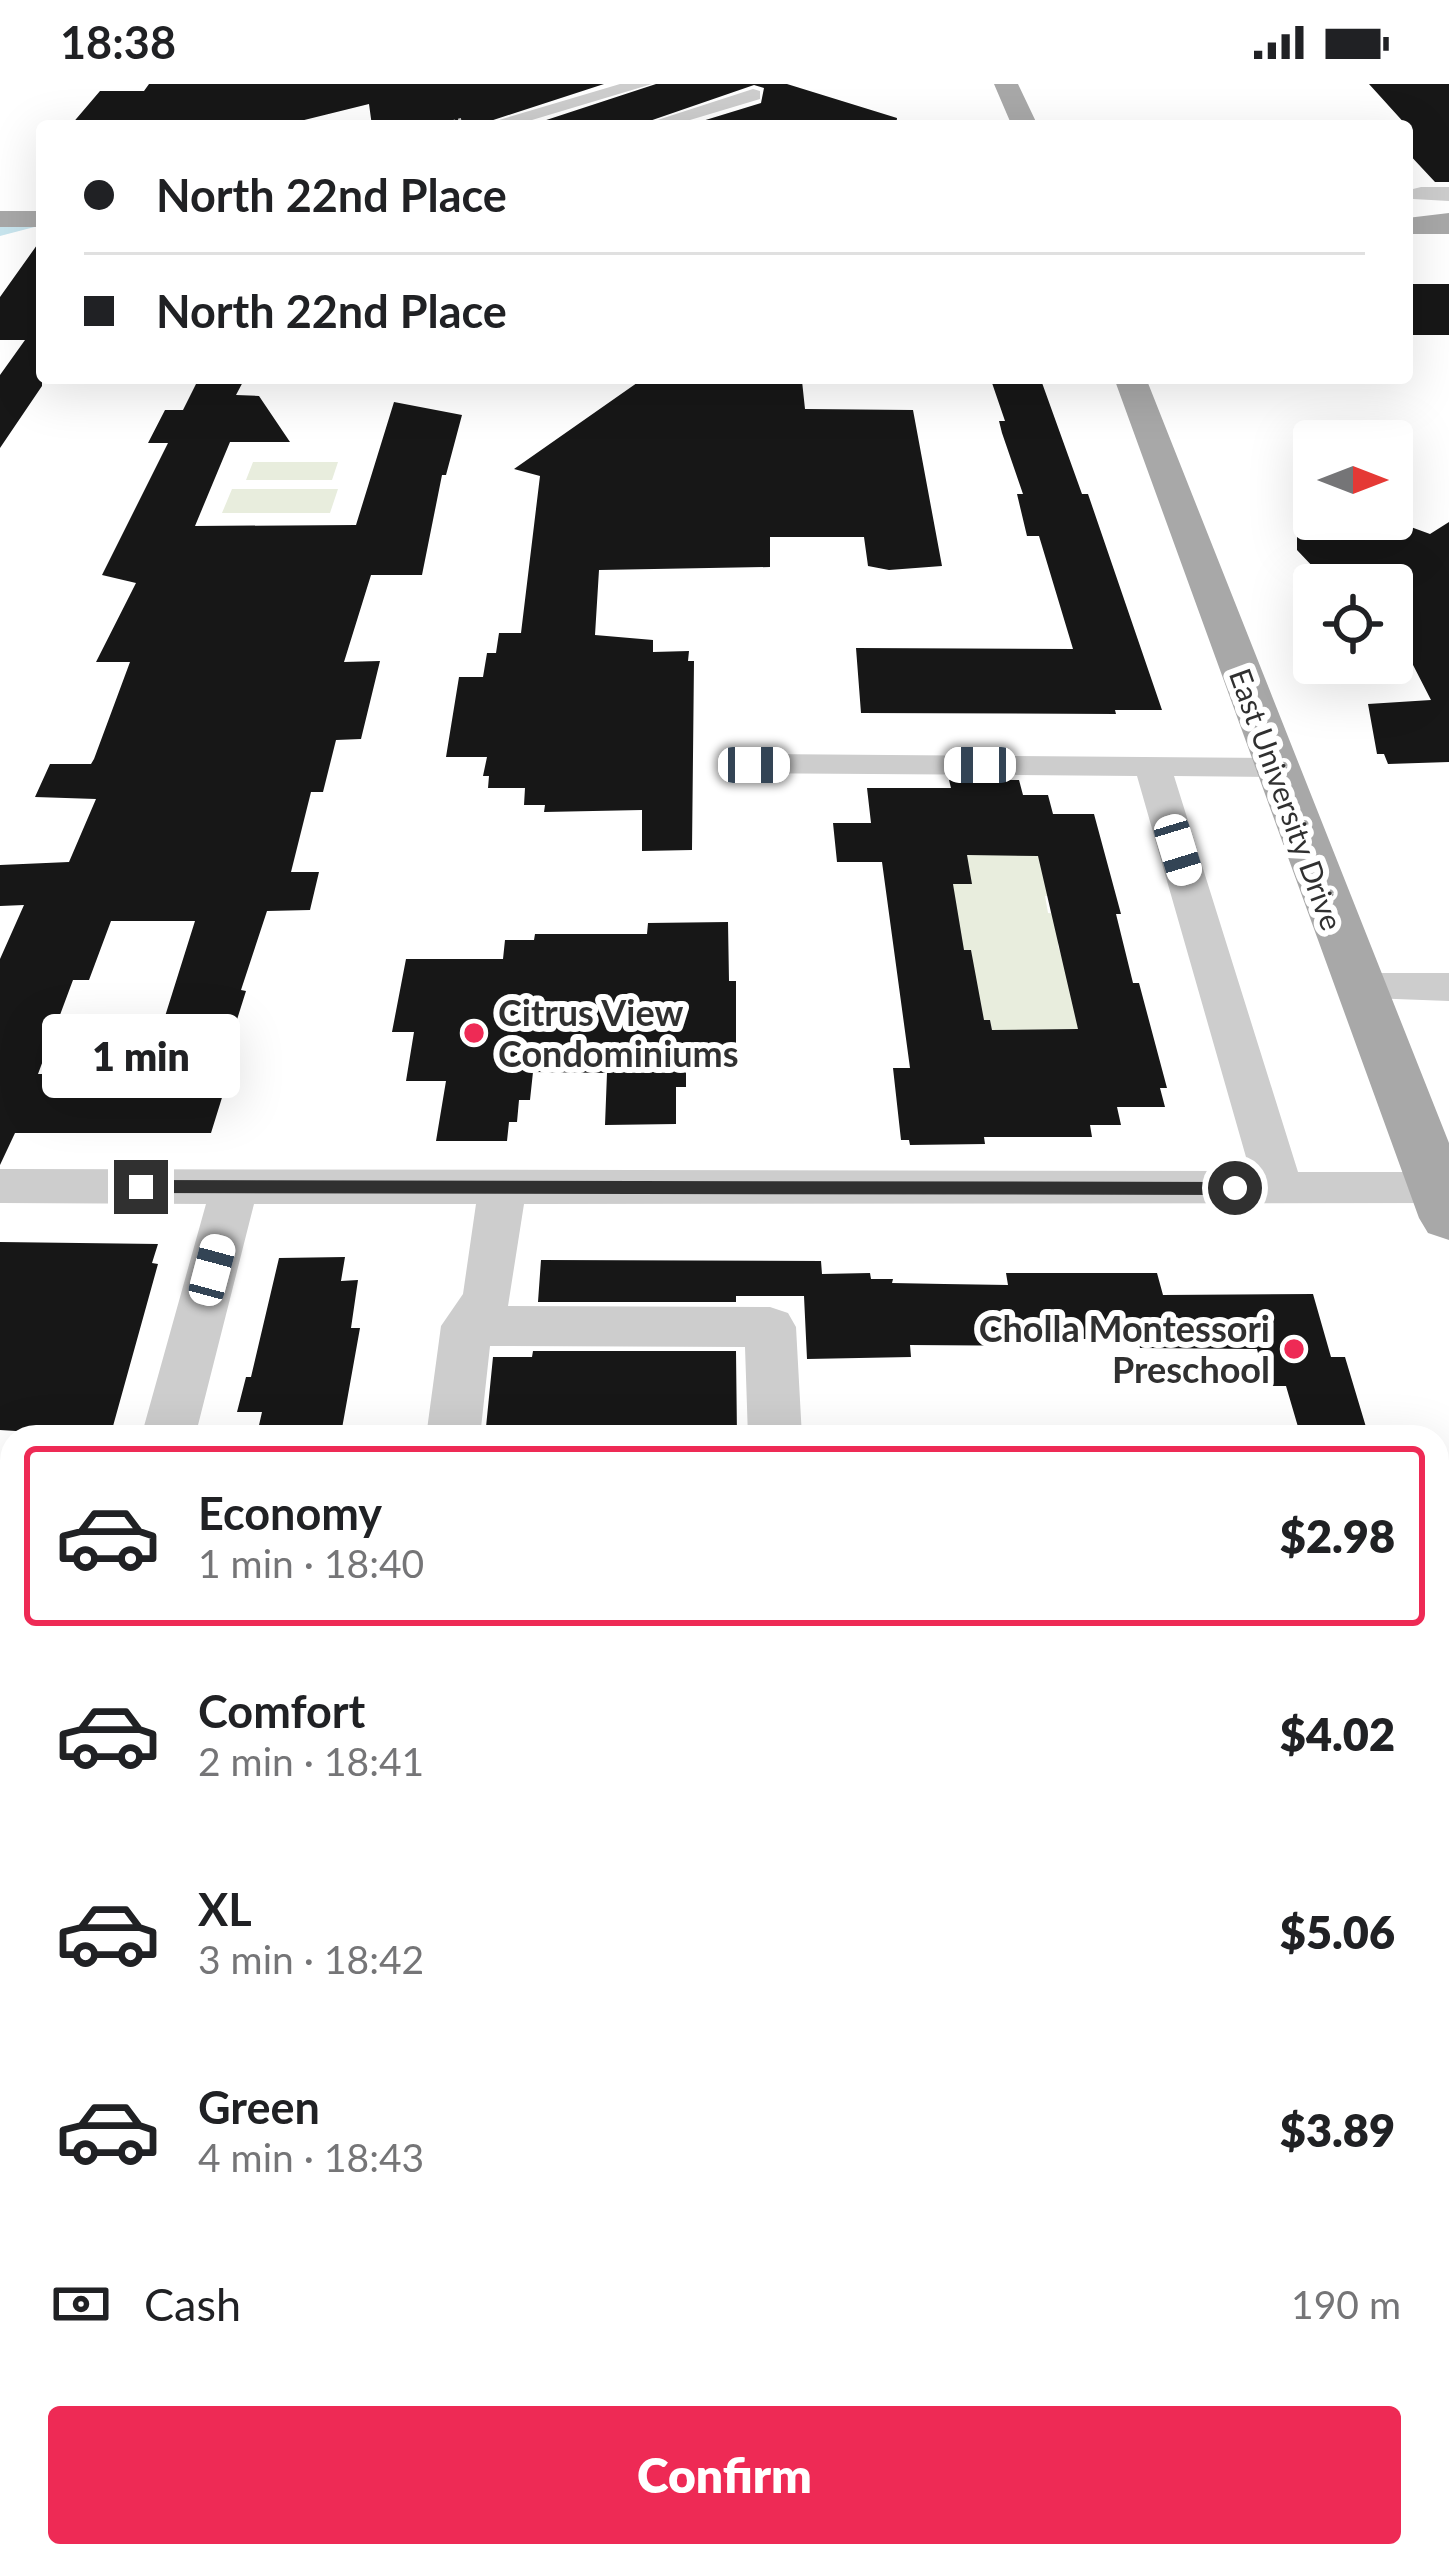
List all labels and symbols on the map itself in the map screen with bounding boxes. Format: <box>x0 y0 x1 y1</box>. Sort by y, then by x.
north arrow <box>1293 420 1413 540</box>
street label: East University Drive <box>1223 663 1351 935</box>
car <box>718 747 790 783</box>
car <box>944 747 1016 783</box>
car <box>1150 810 1206 890</box>
place label: Citrus View Condominiums <box>498 990 739 1075</box>
callout: 1 min <box>42 1013 240 1097</box>
marker: Citrus View Condominiums <box>461 1020 487 1046</box>
route end <box>114 1160 168 1214</box>
route start <box>1208 1161 1262 1215</box>
car <box>185 1231 239 1309</box>
place label: Cholla Montessori Preschool <box>979 1306 1270 1391</box>
marker: Cholla Montessori Preschool <box>1281 1336 1307 1362</box>

